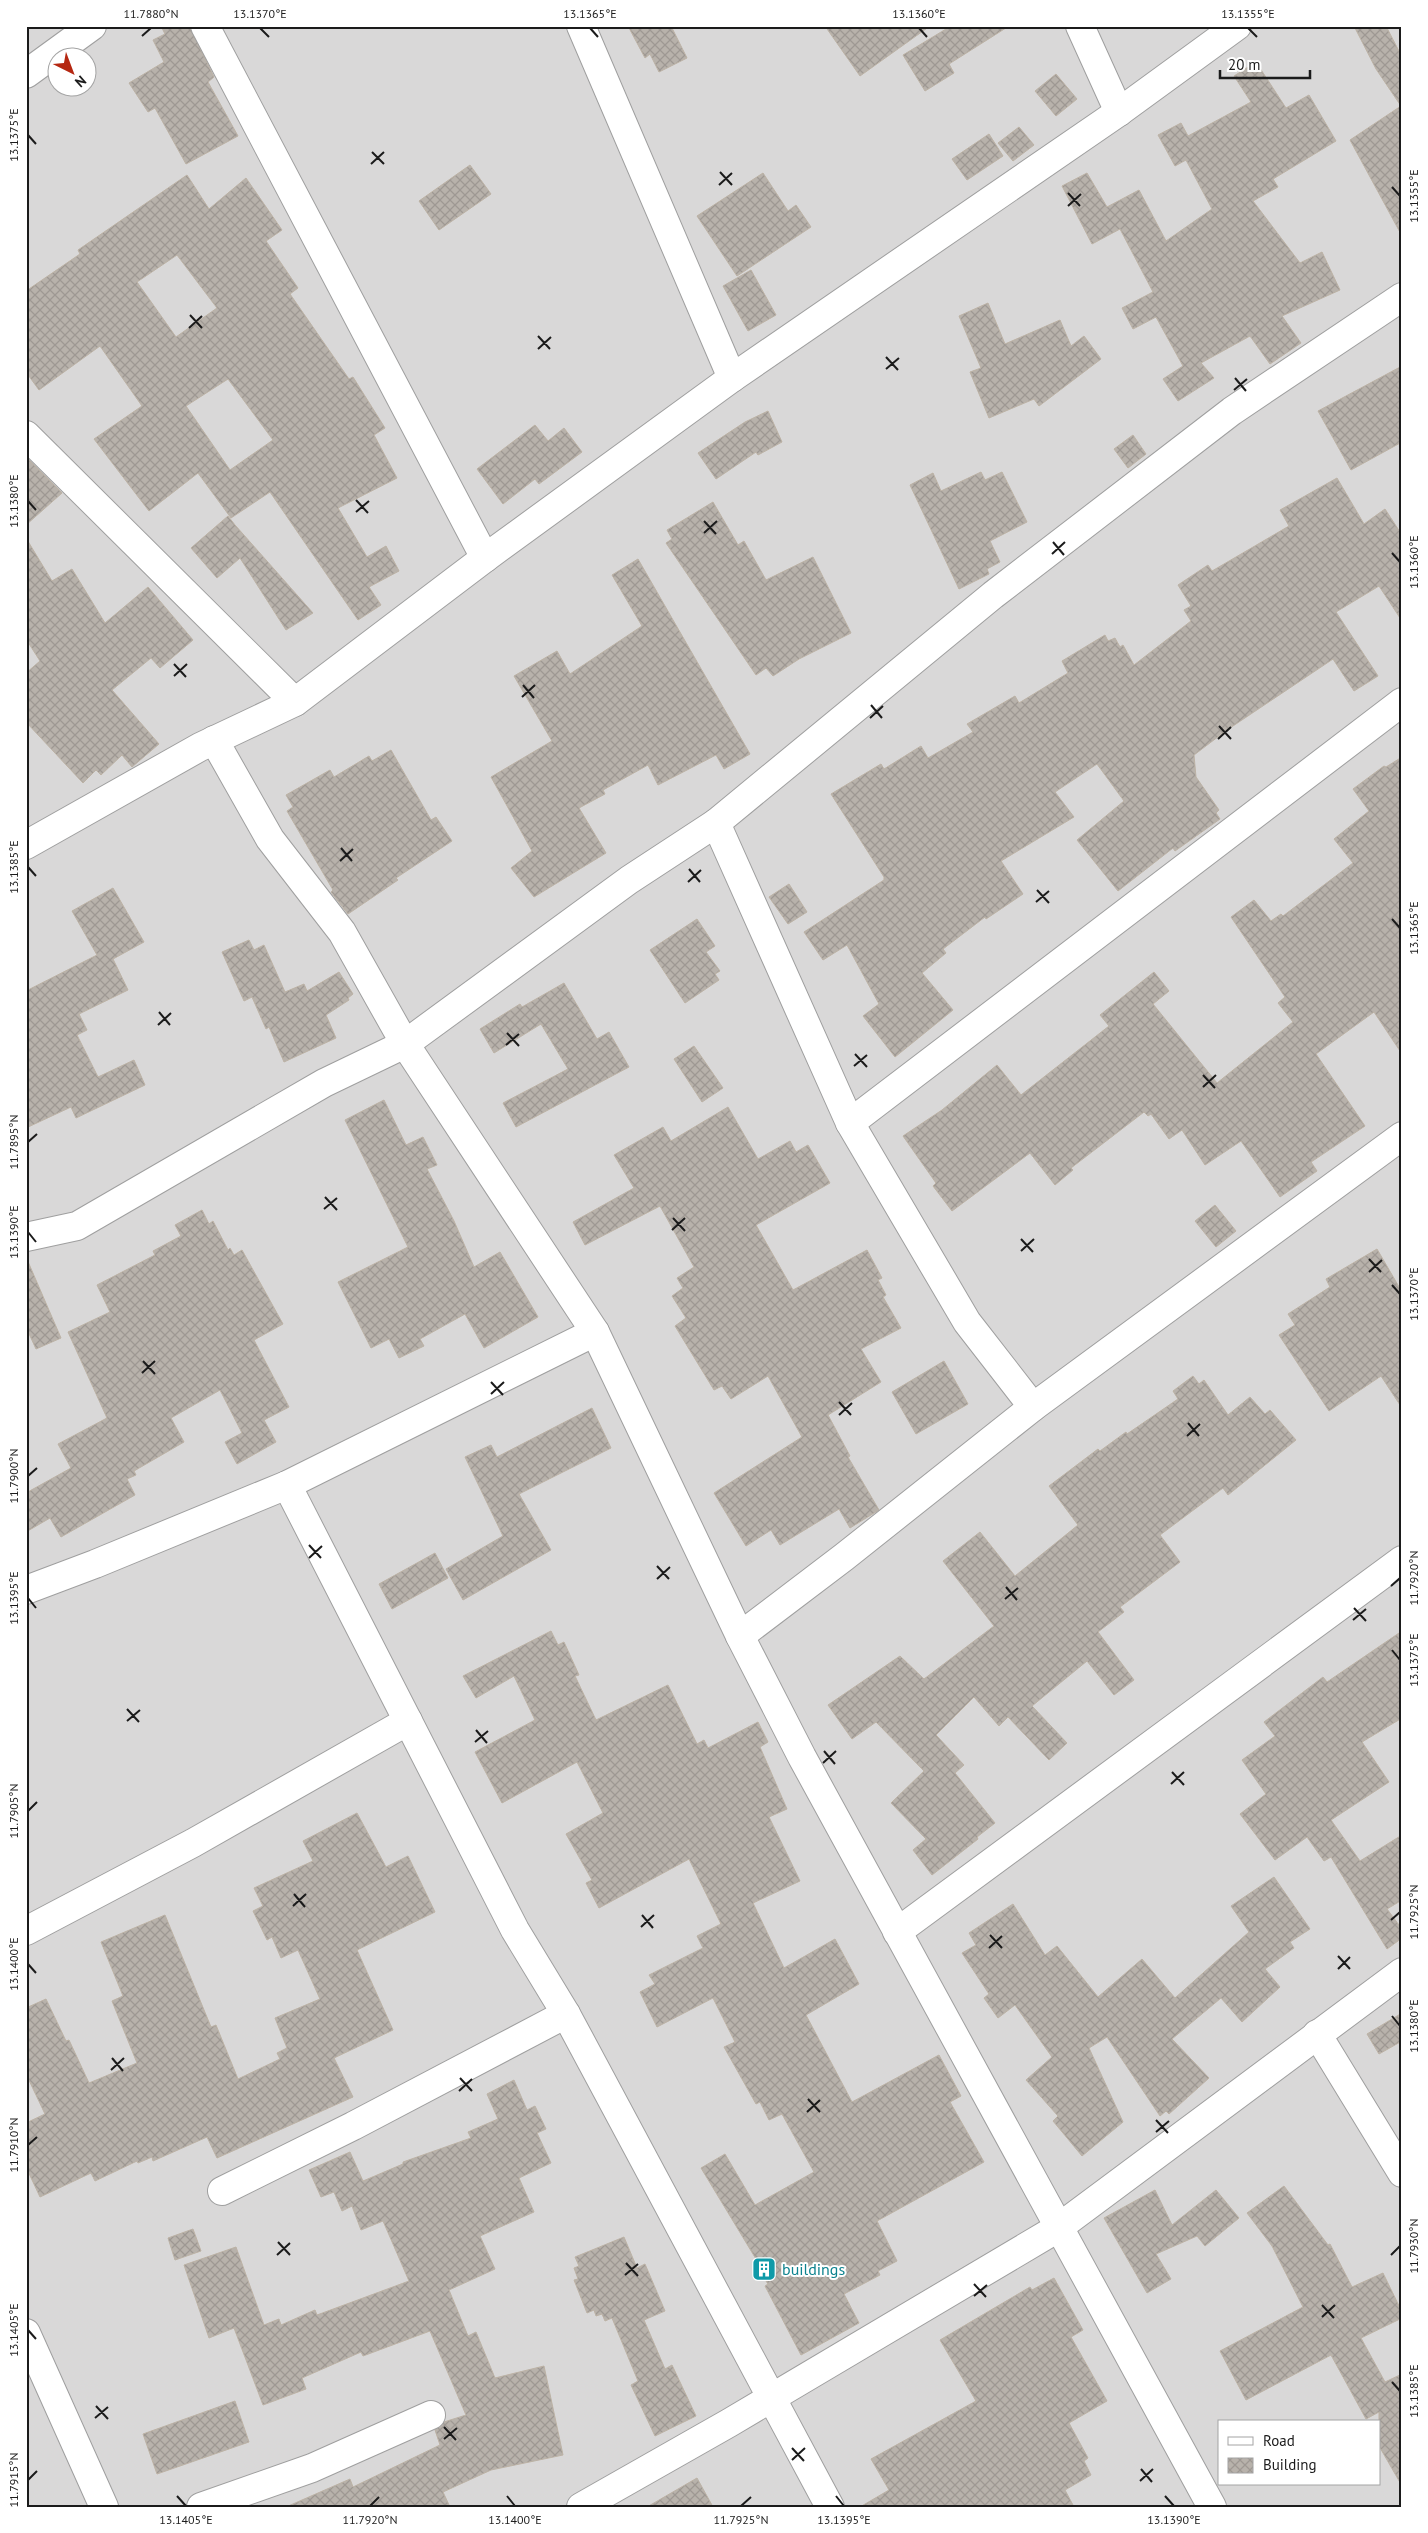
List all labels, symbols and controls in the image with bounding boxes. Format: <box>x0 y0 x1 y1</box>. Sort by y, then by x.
text: 11.7880°N <box>124 6 178 21</box>
text: 13.1370°E <box>233 6 287 21</box>
text: 13.1365°E <box>563 6 617 21</box>
text: 13.1360°E <box>892 6 946 21</box>
text: 13.1355°E <box>1221 6 1275 21</box>
north arrow <box>48 48 98 98</box>
scale bar <box>1220 48 1310 80</box>
text: 20 m <box>1228 55 1261 74</box>
text: N <box>71 72 90 91</box>
text: 13.1375°E <box>6 108 21 162</box>
text: 13.1355°E <box>1406 169 1421 223</box>
text: 13.1380°E <box>6 474 21 528</box>
text: 13.1360°E <box>1406 535 1421 589</box>
text: 13.1385°E <box>6 840 21 894</box>
text: 13.1365°E <box>1406 901 1421 955</box>
text: 11.7895°N <box>6 1115 21 1169</box>
text: 13.1390°E <box>6 1205 21 1259</box>
text: 13.1370°E <box>1406 1267 1421 1321</box>
text: 11.7900°N <box>6 1449 21 1503</box>
text: 11.7920°N <box>1406 1551 1421 1605</box>
text: 13.1395°E <box>6 1571 21 1625</box>
text: 13.1375°E <box>1406 1633 1421 1687</box>
text: 11.7905°N <box>6 1784 21 1838</box>
text: 11.7925°N <box>1406 1885 1421 1939</box>
text: 13.1400°E <box>6 1937 21 1991</box>
text: 13.1380°E <box>1406 1999 1421 2053</box>
text: 11.7910°N <box>6 2118 21 2172</box>
text: 11.7930°N <box>1406 2219 1421 2273</box>
building icon: buildings <box>751 2256 777 2282</box>
place label: buildings <box>782 2259 845 2279</box>
text: 13.1405°E <box>6 2303 21 2357</box>
text: 13.1385°E <box>1406 2364 1421 2418</box>
legend <box>1218 2420 1380 2486</box>
text: Road <box>1263 2431 1295 2450</box>
text: 11.7915°N <box>6 2453 21 2507</box>
text: Building <box>1263 2455 1317 2474</box>
text: 13.1405°E <box>159 2512 213 2527</box>
text: 11.7920°N <box>343 2512 397 2527</box>
text: 13.1400°E <box>488 2512 542 2527</box>
text: 11.7925°N <box>714 2512 768 2527</box>
text: 13.1395°E <box>817 2512 871 2527</box>
text: 13.1390°E <box>1147 2512 1201 2527</box>

